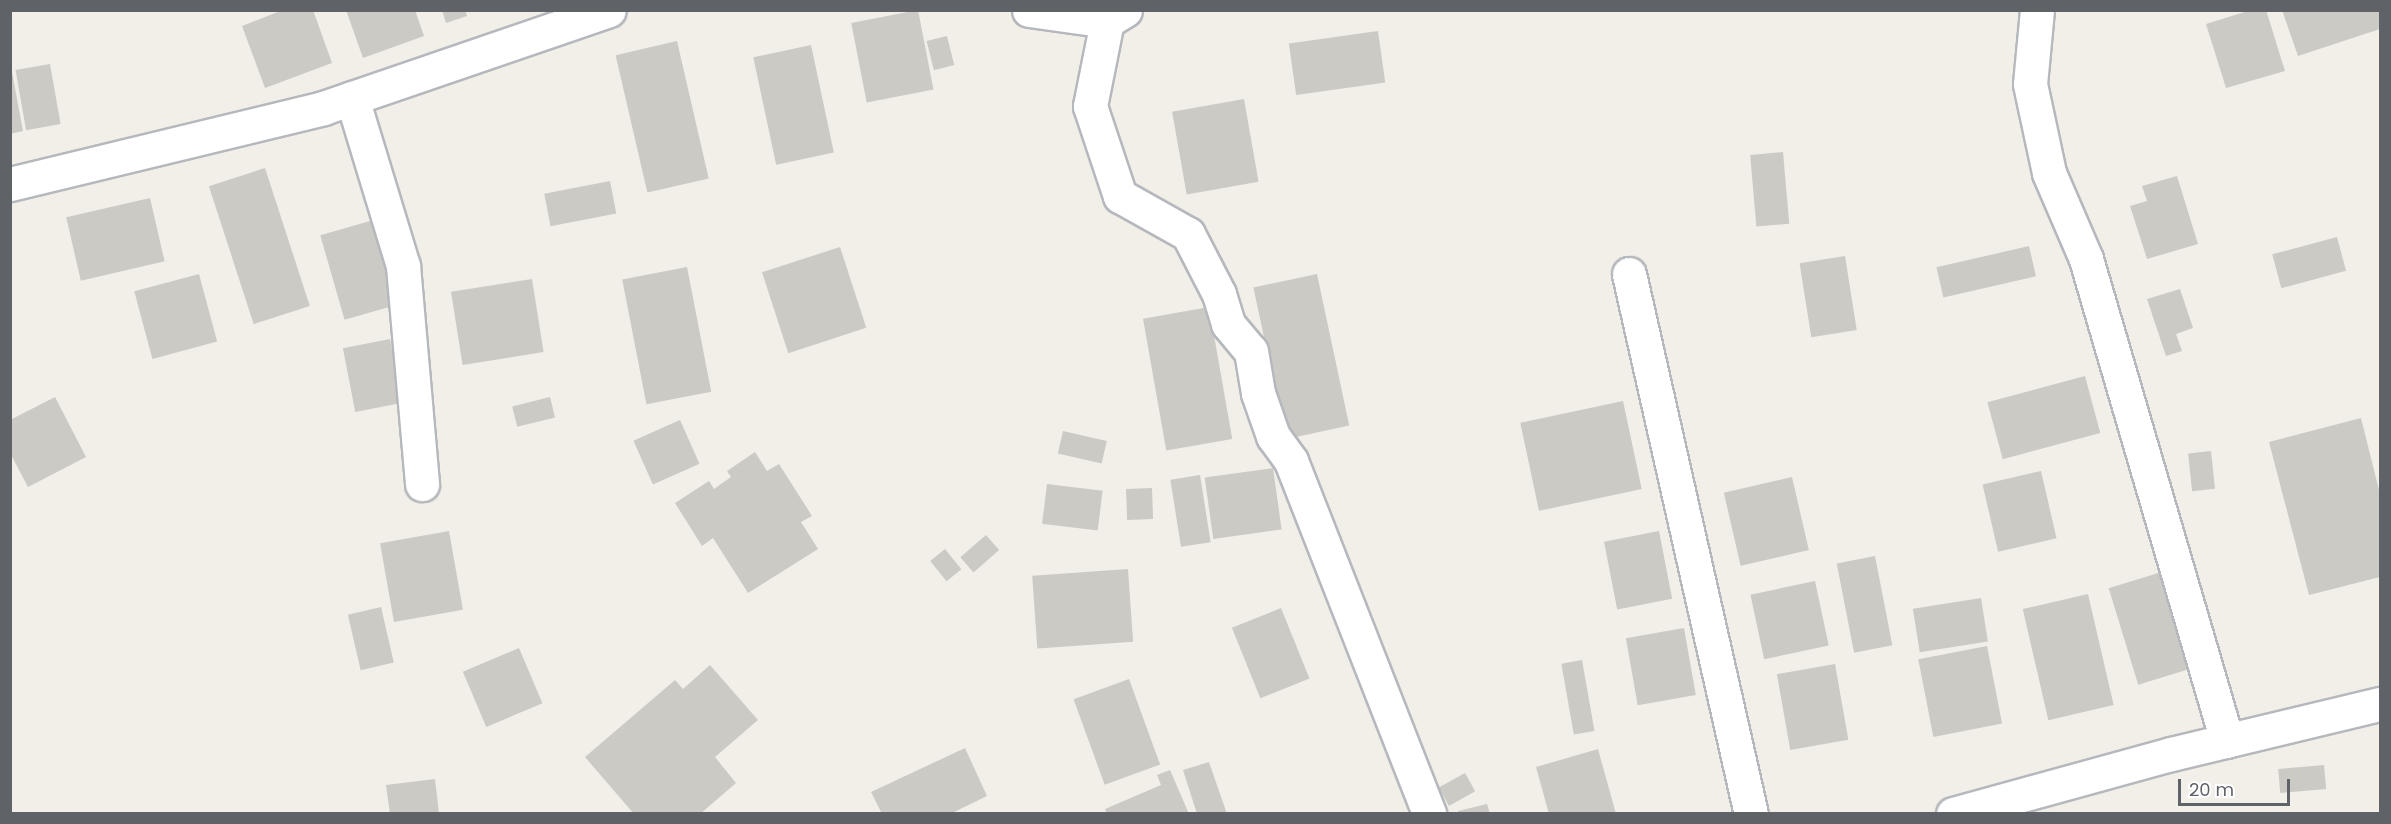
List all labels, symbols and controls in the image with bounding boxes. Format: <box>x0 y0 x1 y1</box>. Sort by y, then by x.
scale bar <box>2181 767 2294 805</box>
text: 20 m <box>2189 777 2234 802</box>

